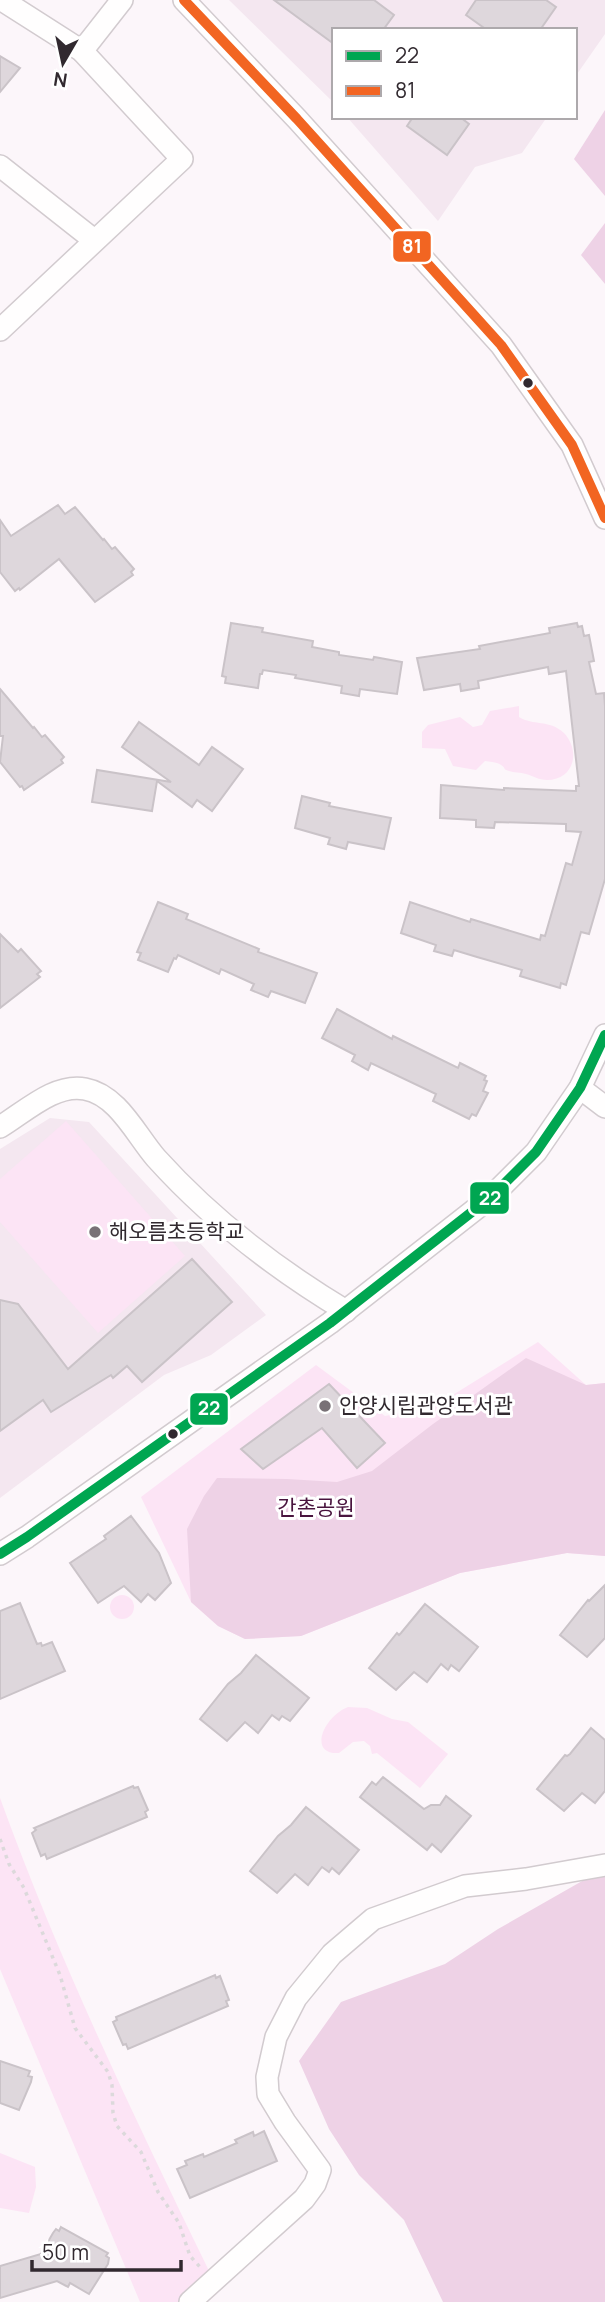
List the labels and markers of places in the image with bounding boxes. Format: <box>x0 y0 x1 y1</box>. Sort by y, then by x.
unlabelled marker <box>521 376 535 390</box>
place label: 해오름초등학교 <box>109 1217 244 1245</box>
marker: 해오름초등학교 <box>87 1224 103 1240</box>
place label: 안양시립관양도서관 <box>339 1391 513 1419</box>
marker: 안양시립관양도서관 <box>317 1398 333 1414</box>
unlabelled marker <box>166 1427 180 1441</box>

